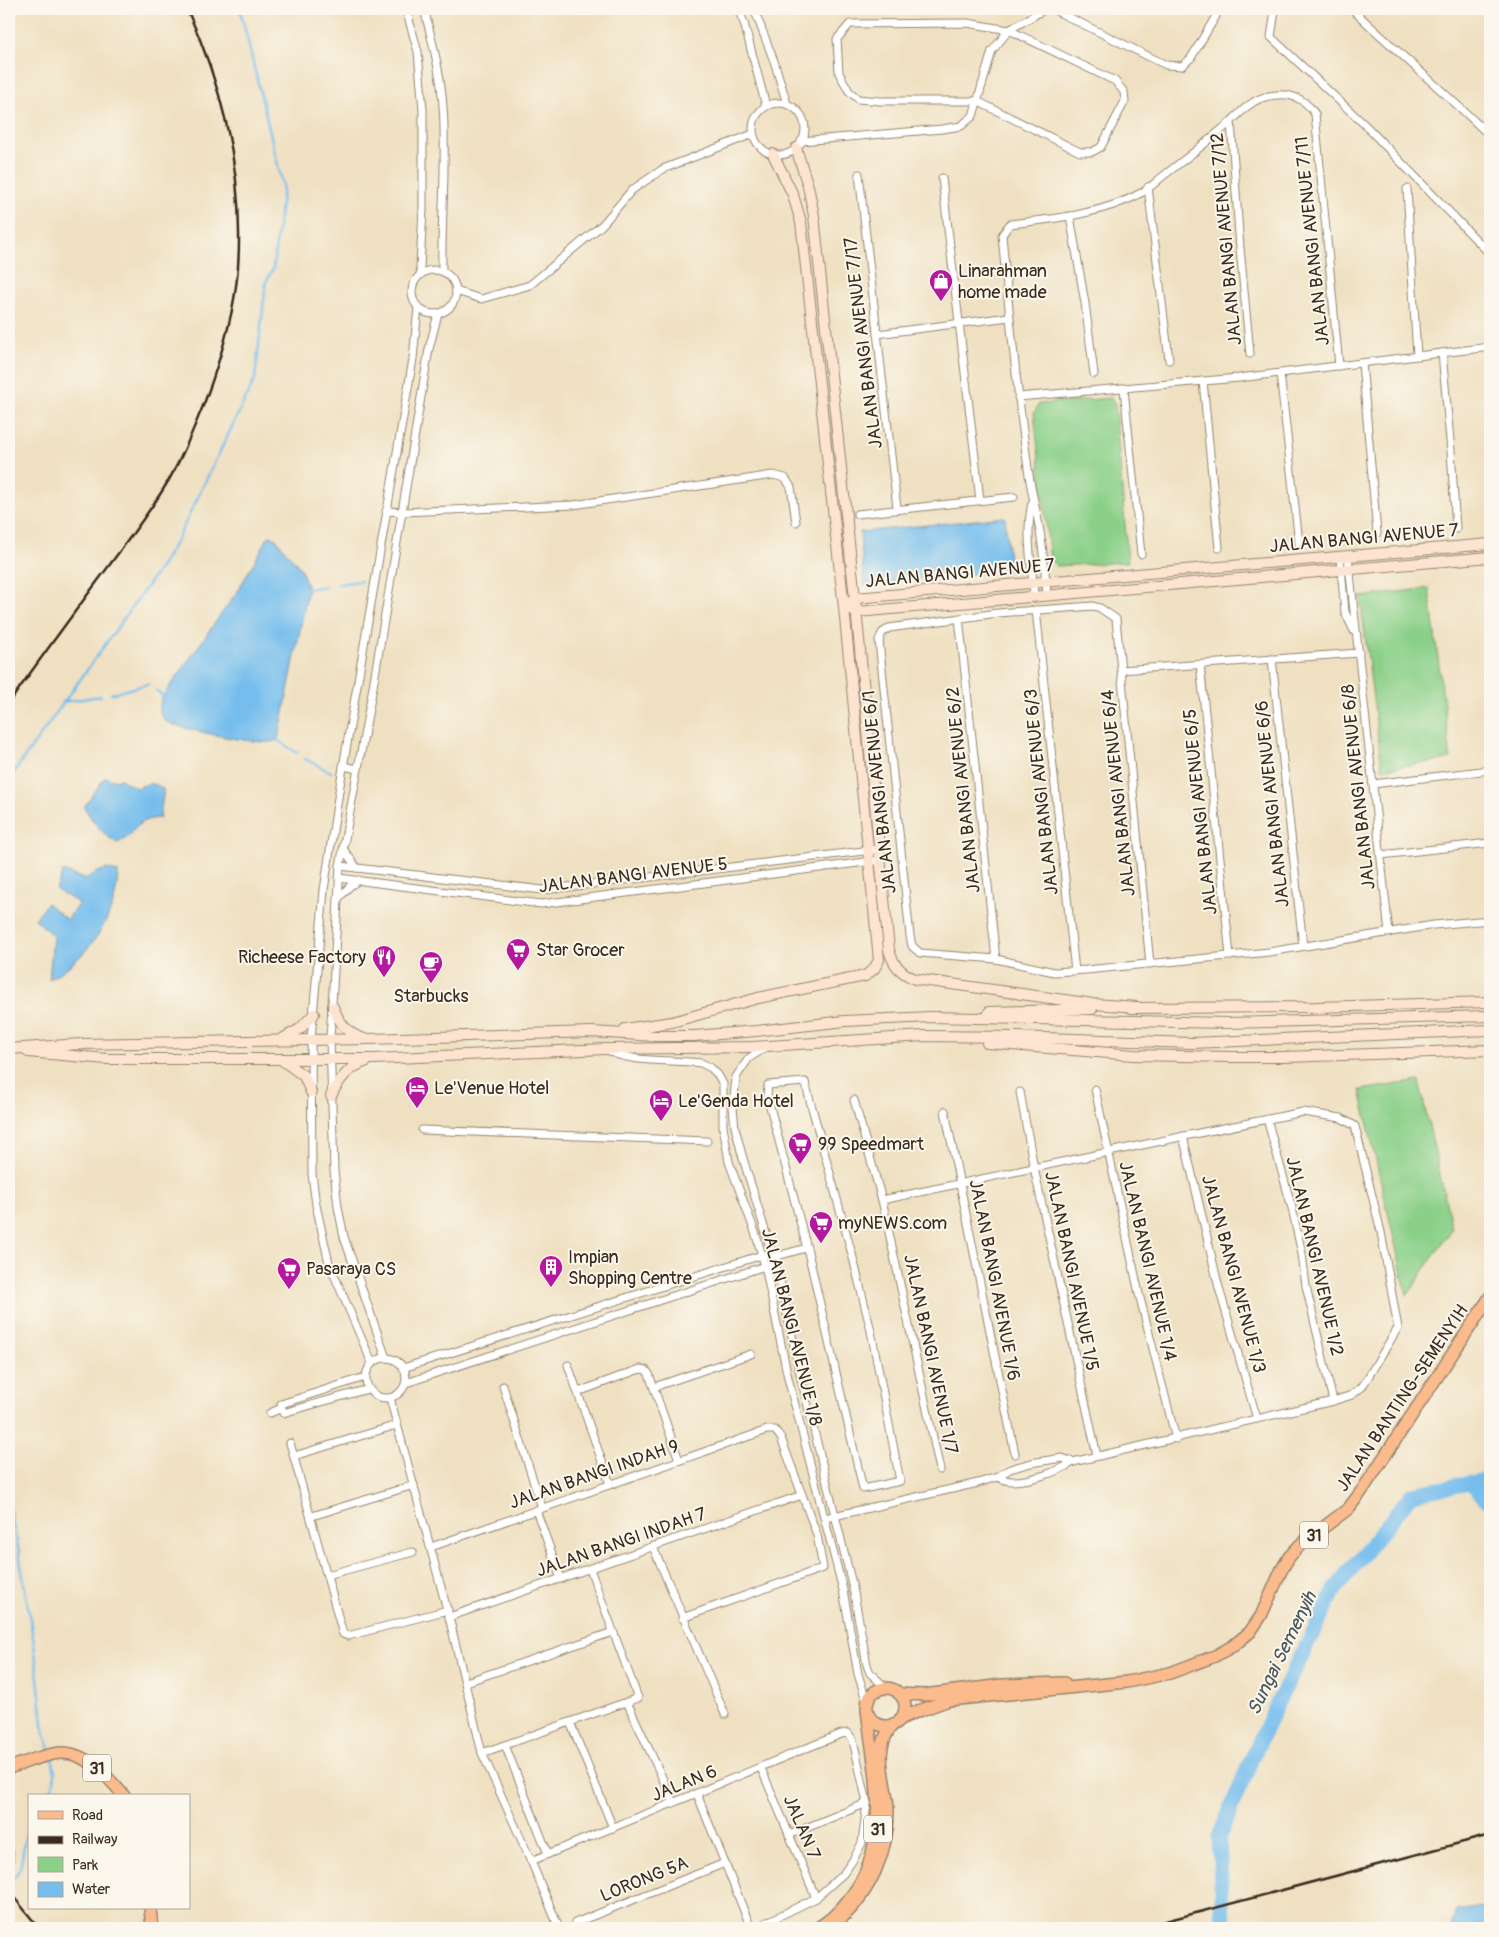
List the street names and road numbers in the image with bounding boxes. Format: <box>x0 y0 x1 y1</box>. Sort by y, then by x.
street label: JALAN BANGI AVENUE 7/12 <box>1206 132 1247 346</box>
street label: JALAN BANGI AVENUE 7/11 <box>1290 135 1335 347</box>
street label: JALAN BANGI AVENUE 7/17 <box>839 235 888 450</box>
street label: JALAN BANGI AVENUE 7 <box>1268 519 1460 558</box>
street label: JALAN BANGI AVENUE 7 <box>864 554 1056 593</box>
street label: JALAN BANGI AVENUE 6/8 <box>1336 683 1381 891</box>
street label: JALAN BANGI AVENUE 6/2 <box>941 686 986 894</box>
street label: JALAN BANGI AVENUE 6/3 <box>1019 688 1064 896</box>
street label: JALAN BANGI AVENUE 6/4 <box>1096 688 1141 897</box>
street label: JALAN BANGI AVENUE 6/1 <box>857 689 902 895</box>
street label: JALAN BANGI AVENUE 6/6 <box>1250 699 1295 908</box>
street label: JALAN BANGI AVENUE 6/5 <box>1178 708 1223 916</box>
street label: JALAN BANGI AVENUE 5 <box>537 852 729 898</box>
street label: JALAN BANGI AVENUE 1/2 <box>1280 1154 1349 1358</box>
street label: JALAN BANGI AVENUE 1/4 <box>1113 1159 1182 1364</box>
street label: JALAN BANGI AVENUE 1/5 <box>1039 1169 1104 1373</box>
street label: JALAN BANGI AVENUE 1/3 <box>1196 1173 1271 1376</box>
street label: JALAN BANGI AVENUE 1/6 <box>964 1178 1025 1383</box>
street label: JALAN BANGI AVENUE 1/8 <box>756 1226 827 1428</box>
street label: JALAN BANGI AVENUE 1/7 <box>898 1252 963 1456</box>
street label: JALAN BANTING-SEMENYIH <box>1331 1300 1474 1496</box>
street label: JALAN BANGI INDAH 9 <box>506 1435 682 1514</box>
street label: JALAN BANGI INDAH 7 <box>533 1502 710 1582</box>
road number: 31 <box>1300 1522 1328 1548</box>
road number: 31 <box>83 1755 111 1782</box>
street label: JALAN 6 <box>648 1760 720 1807</box>
street label: JALAN 7 <box>778 1792 826 1863</box>
road number: 31 <box>864 1816 892 1842</box>
street label: LORONG 5A <box>597 1851 692 1908</box>

